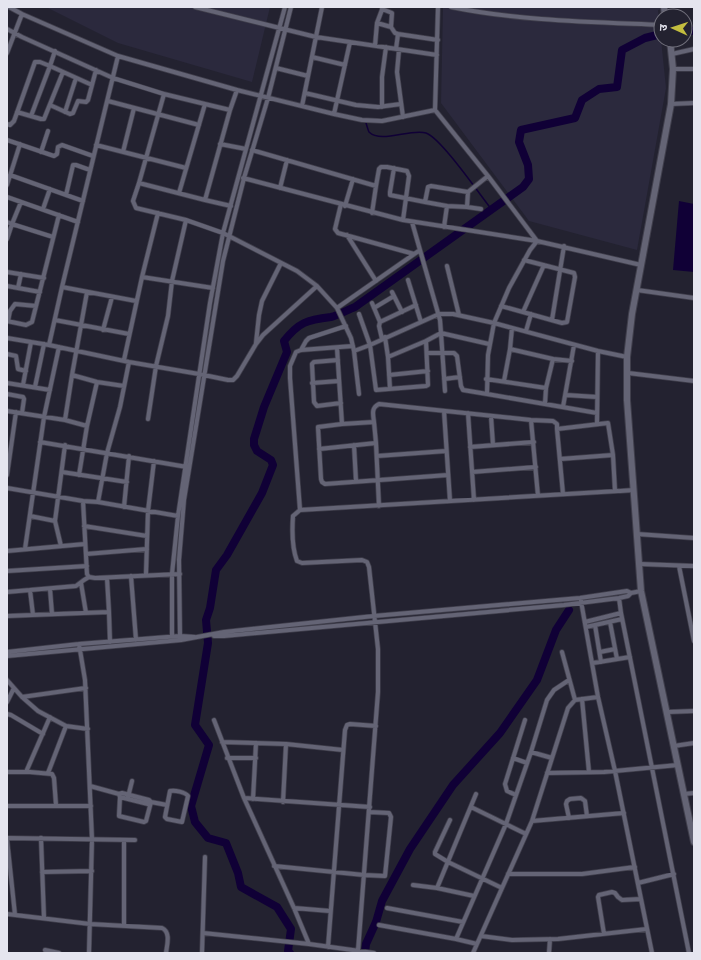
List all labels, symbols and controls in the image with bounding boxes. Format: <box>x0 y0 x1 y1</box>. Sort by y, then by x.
north arrow <box>653 8 693 48</box>
text: उ <box>656 23 669 31</box>

